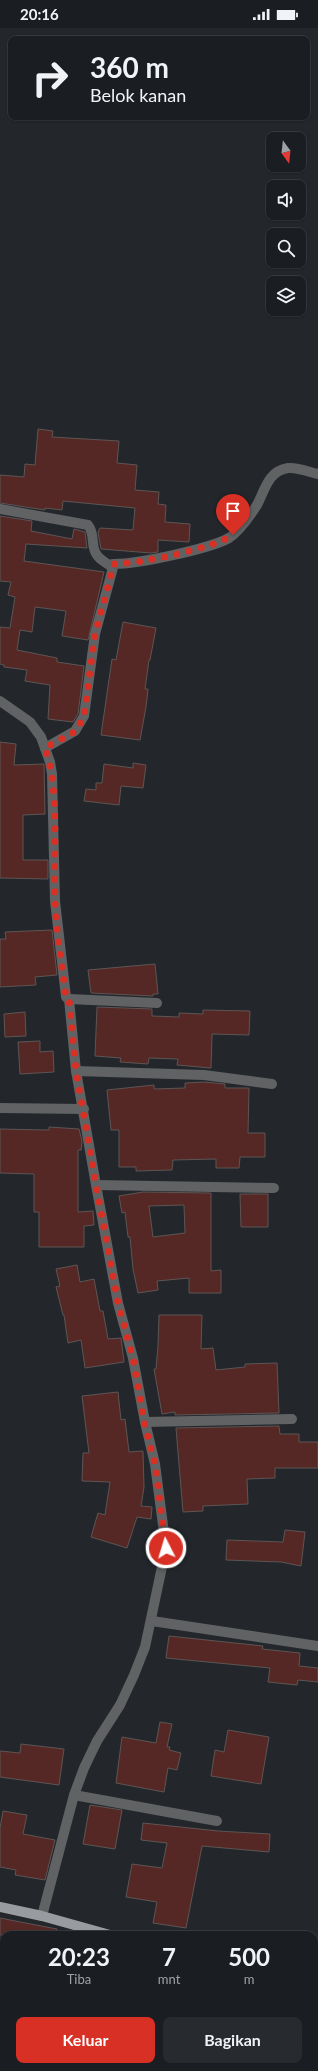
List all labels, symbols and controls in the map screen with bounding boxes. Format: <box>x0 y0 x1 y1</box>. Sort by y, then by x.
text: 20:16 <box>20 5 59 23</box>
text: 360 m <box>90 50 169 84</box>
icon: right <box>24 52 76 104</box>
text: Belok kanan <box>90 84 186 106</box>
north arrow <box>266 132 306 172</box>
map controls <box>266 132 306 316</box>
button: sound <box>266 180 306 220</box>
button: search <box>266 228 306 268</box>
button: layers <box>266 276 306 316</box>
pin <box>216 494 250 535</box>
icon: arrive <box>222 500 244 522</box>
position arrow <box>145 1527 187 1569</box>
text: 20:23 <box>48 1942 110 1971</box>
text: 7 <box>162 1942 176 1971</box>
text: 500 <box>228 1942 270 1971</box>
text: Tiba <box>67 1971 91 1987</box>
text: mnt <box>158 1971 180 1987</box>
text: m <box>244 1971 255 1987</box>
button: Keluar <box>16 2017 155 2063</box>
button: Bagikan <box>163 2017 302 2063</box>

